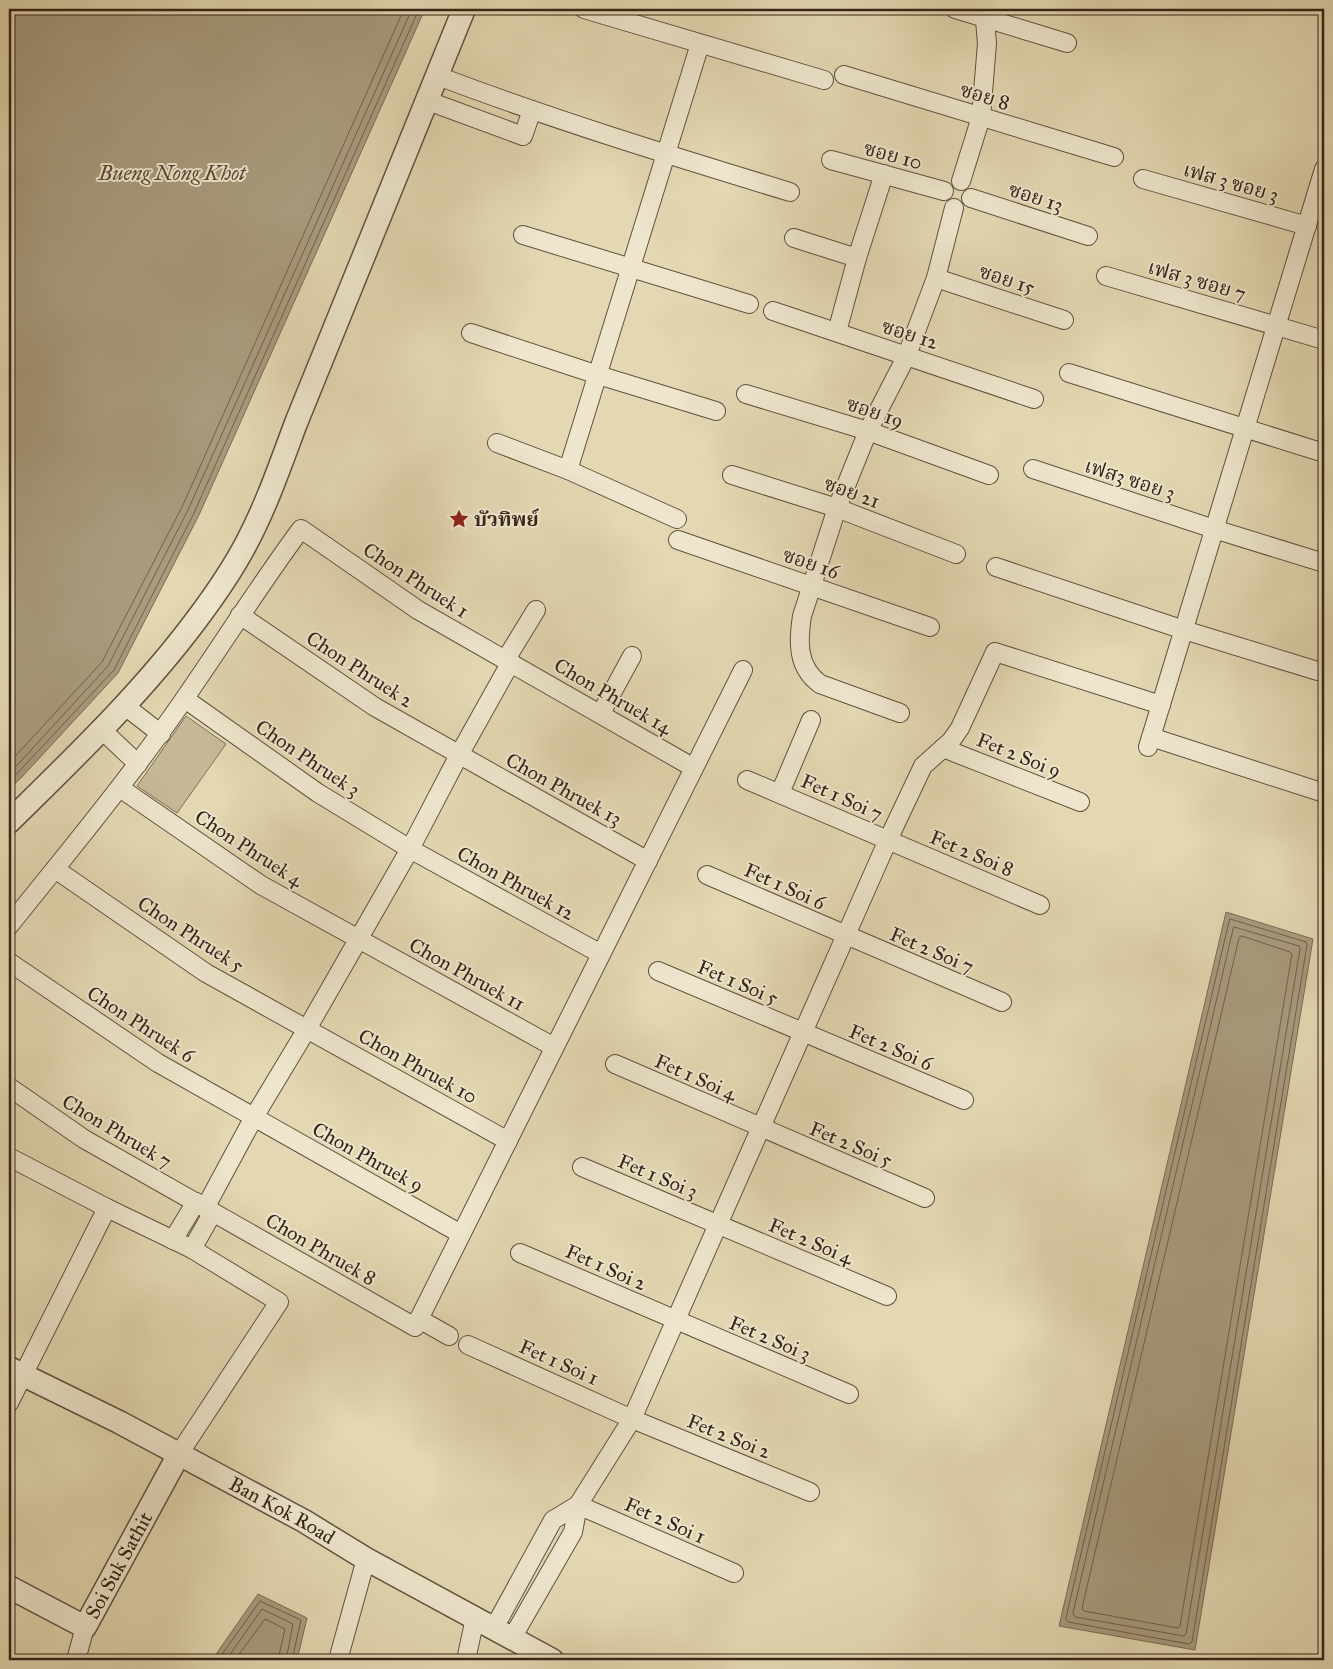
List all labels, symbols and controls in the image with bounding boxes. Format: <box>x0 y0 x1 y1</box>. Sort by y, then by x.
street label: ซอย 8 <box>957 77 1013 115</box>
street label: ซอย 10 <box>861 136 925 174</box>
street label: เฟส 3 ซอย 3 <box>1181 157 1281 207</box>
water label: Bueng Nong Khot <box>97 160 247 186</box>
street label: ซอย 13 <box>1006 177 1066 217</box>
street label: เฟส 3 ซอย 7 <box>1145 255 1249 305</box>
street label: ซอย 15 <box>976 259 1038 299</box>
street label: ซอย 12 <box>879 314 941 354</box>
street label: ซอย 19 <box>843 391 907 433</box>
street label: เฟส3 ซอย 3 <box>1082 453 1178 505</box>
street label: ซอย 21 <box>821 471 883 513</box>
place label: บัวทิพย์ <box>474 507 540 531</box>
place icon: บัวทิพย์ <box>448 508 470 530</box>
street label: Chon Phruek 1 <box>359 537 473 623</box>
street label: ซอย 16 <box>780 542 843 584</box>
street label: Chon Phruek 2 <box>302 626 418 713</box>
street label: Chon Phruek 14 <box>550 653 677 740</box>
street label: Chon Phruek 3 <box>251 714 365 802</box>
street label: Fet 2 Soi 9 <box>973 727 1065 783</box>
street label: Chon Phruek 13 <box>502 747 626 831</box>
street label: Fet 1 Soi 7 <box>797 768 887 826</box>
street label: Chon Phruek 4 <box>191 804 308 892</box>
street label: Fet 2 Soi 8 <box>926 825 1018 881</box>
street label: Chon Phruek 12 <box>453 841 579 925</box>
street label: Fet 1 Soi 6 <box>741 857 830 915</box>
street label: Chon Phruek 5 <box>133 891 249 977</box>
street label: Fet 2 Soi 7 <box>886 922 978 978</box>
street label: Chon Phruek 11 <box>405 932 529 1016</box>
street label: Fet 1 Soi 5 <box>694 954 782 1010</box>
street label: Chon Phruek 6 <box>83 980 200 1068</box>
street label: Fet 2 Soi 6 <box>846 1019 937 1076</box>
street label: Chon Phruek 10 <box>354 1023 482 1109</box>
street label: Fet 1 Soi 4 <box>651 1048 742 1106</box>
street label: Chon Phruek 7 <box>58 1089 176 1173</box>
street label: Fet 2 Soi 5 <box>806 1116 896 1172</box>
street label: Chon Phruek 9 <box>308 1117 428 1197</box>
street label: Fet 1 Soi 3 <box>615 1149 701 1203</box>
street label: Chon Phruek 8 <box>262 1208 380 1290</box>
street label: Fet 2 Soi 4 <box>765 1213 858 1270</box>
street label: Fet 1 Soi 2 <box>562 1239 650 1295</box>
street label: Fet 2 Soi 3 <box>726 1310 814 1366</box>
street label: Fet 1 Soi 1 <box>516 1334 602 1390</box>
street label: Fet 2 Soi 2 <box>684 1408 774 1464</box>
street label: Ban Kok Road <box>225 1471 339 1549</box>
street label: Fet 2 Soi 1 <box>621 1492 709 1548</box>
street label: Soi Suk Sathit <box>80 1508 157 1623</box>

